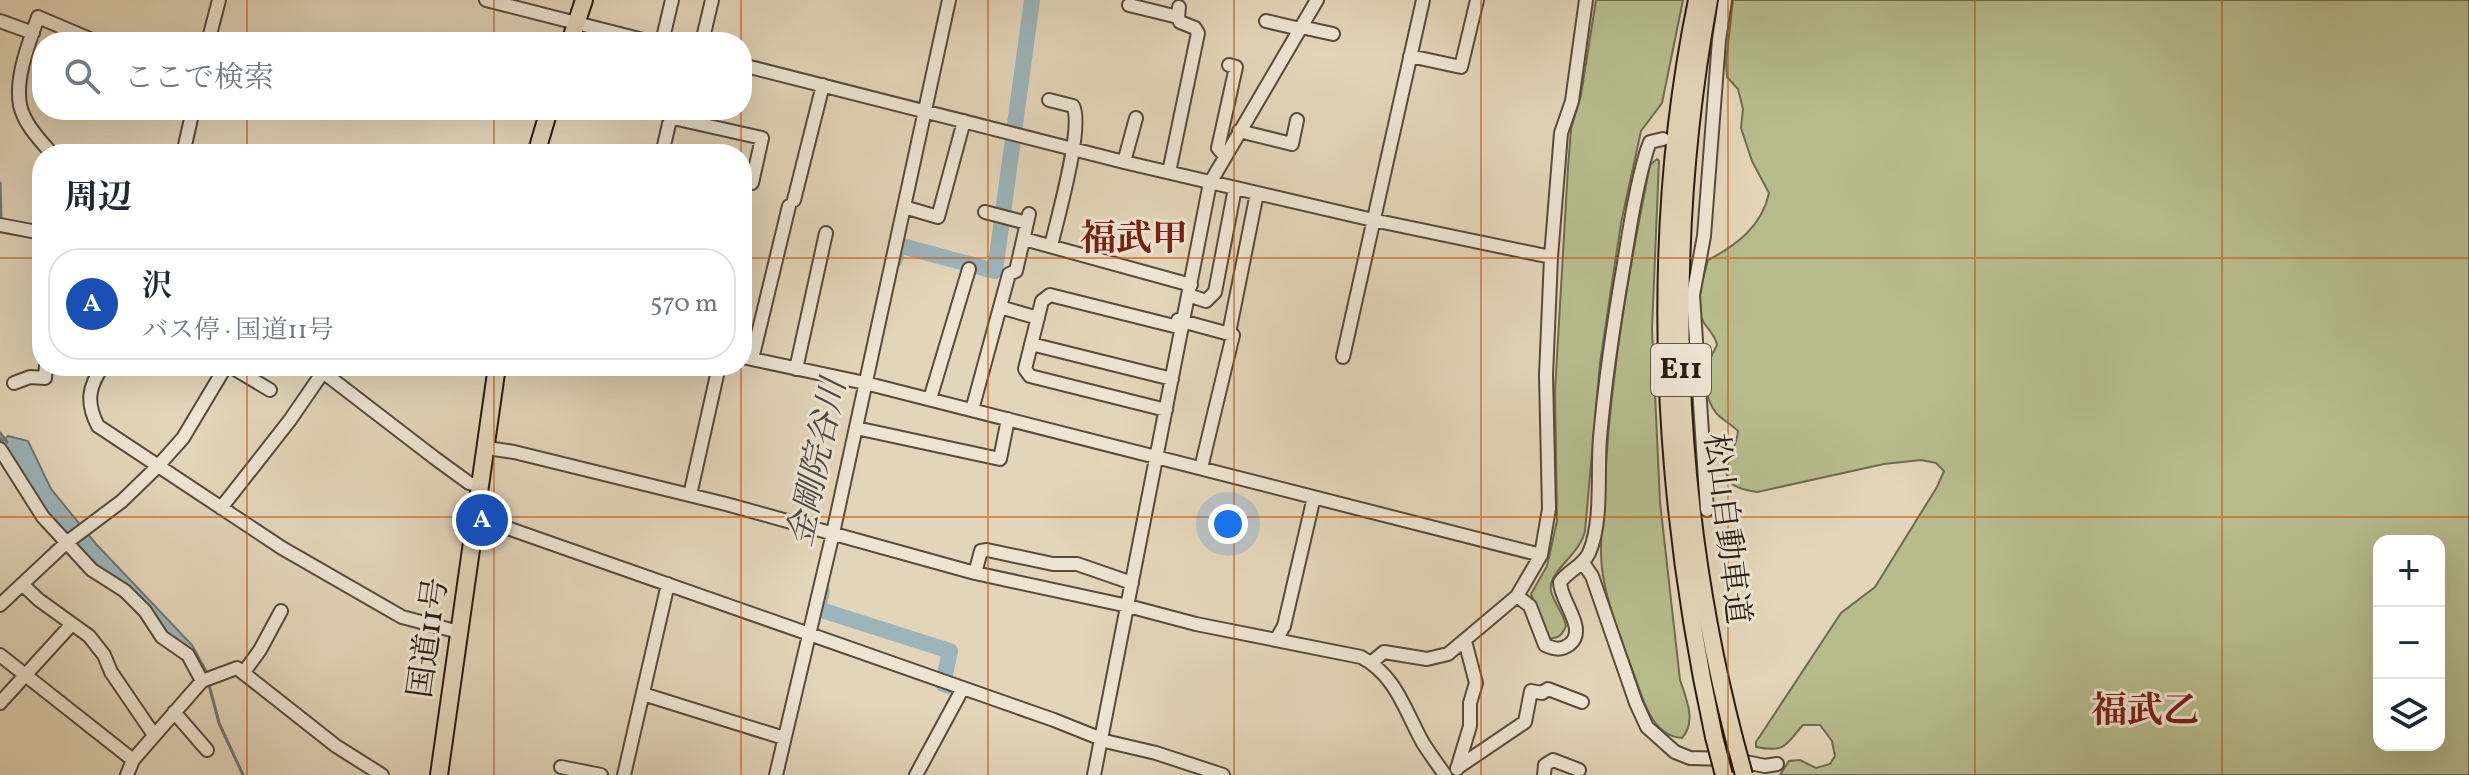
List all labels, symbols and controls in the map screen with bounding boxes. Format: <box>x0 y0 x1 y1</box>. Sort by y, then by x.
search box <box>32 32 752 120</box>
icon: search <box>60 54 104 98</box>
text: ここで検索 <box>124 58 274 100</box>
text: 周辺 <box>64 176 132 223</box>
district label: 福武甲 <box>1080 216 1188 266</box>
text: 沢 <box>142 266 172 308</box>
text: A <box>83 286 101 322</box>
text: 570 m <box>650 286 718 322</box>
text: バス停 · 国道11号 <box>142 313 334 349</box>
road number: E11 <box>1651 344 1711 396</box>
water label: 金剛院谷川 <box>778 371 860 551</box>
street label: 松山自動車道 <box>1691 431 1759 627</box>
pin: A <box>456 490 508 550</box>
your location <box>1208 504 1248 544</box>
map controls <box>2373 535 2445 751</box>
button: + <box>2373 535 2445 607</box>
street label: 国道11号 <box>400 575 460 701</box>
button: − <box>2373 607 2445 679</box>
button: layers <box>2373 679 2445 751</box>
district label: 福武乙 <box>2091 688 2199 738</box>

